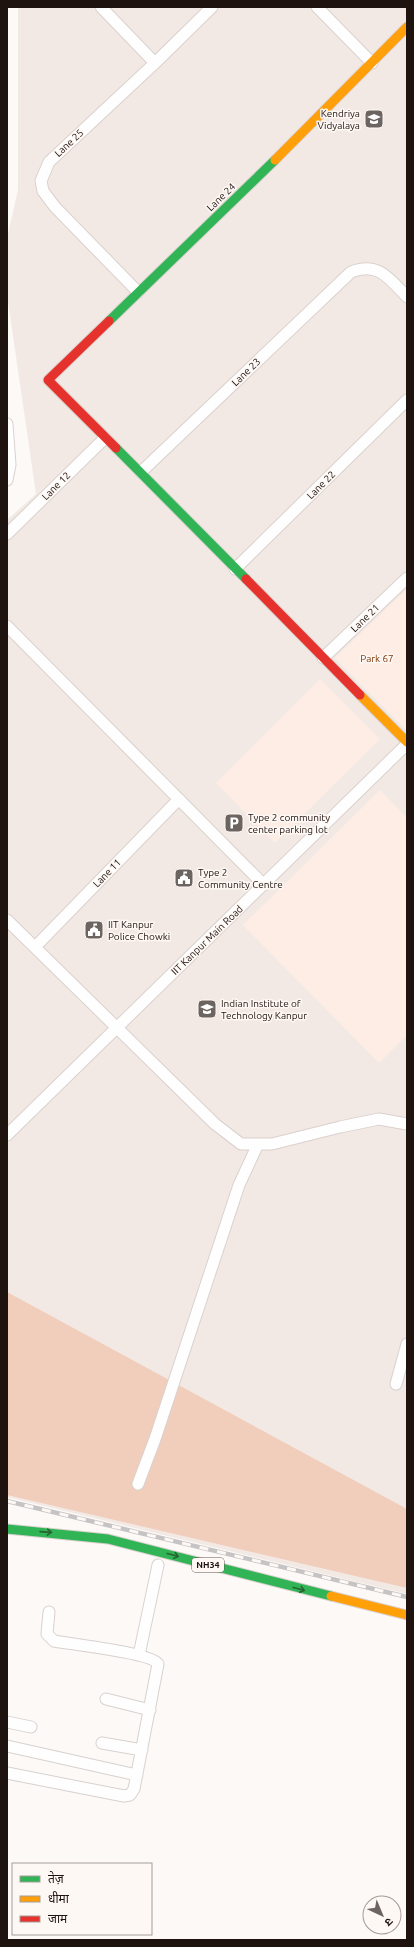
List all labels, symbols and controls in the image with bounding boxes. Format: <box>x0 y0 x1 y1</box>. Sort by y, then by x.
place label: Kendriya Vidyalaya <box>317 108 360 131</box>
school or university icon: Kendriya Vidyalaya <box>363 108 385 130</box>
street label: Lane 25 <box>52 127 86 159</box>
street label: Lane 24 <box>205 181 238 213</box>
street label: Lane 23 <box>230 356 262 388</box>
street label: Lane 22 <box>305 469 337 501</box>
street label: Lane 12 <box>40 470 72 502</box>
street label: Lane 21 <box>349 602 381 634</box>
park label: Park 67 <box>360 653 394 664</box>
parking icon: Type 2 community center parking lot <box>223 812 245 834</box>
place label: Type 2 community center parking lot <box>248 812 330 835</box>
street label: Lane 11 <box>91 857 123 889</box>
public building icon: Type 2 Community Centre <box>173 867 195 889</box>
place label: Type 2 Community Centre <box>198 867 283 890</box>
street label: IIT Kanpur Main Road <box>169 903 245 977</box>
public building icon: IIT Kanpur Police Chowki <box>83 919 105 941</box>
place label: IIT Kanpur Police Chowki <box>108 919 170 942</box>
school or university icon: Indian Institute of Technology Kanpur <box>196 998 218 1020</box>
place label: Indian Institute of Technology Kanpur <box>221 998 307 1021</box>
one-way arrow <box>39 1528 52 1535</box>
one-way arrow <box>167 1552 180 1560</box>
road number: NH34 <box>192 1558 224 1572</box>
one-way arrow <box>292 1586 305 1593</box>
legend <box>12 1863 152 1935</box>
text: तेज़ <box>48 1871 65 1885</box>
text: धीमा <box>48 1891 70 1905</box>
north arrow <box>362 1895 402 1935</box>
text: जाम <box>48 1912 68 1925</box>
text: उ <box>382 1916 395 1929</box>

